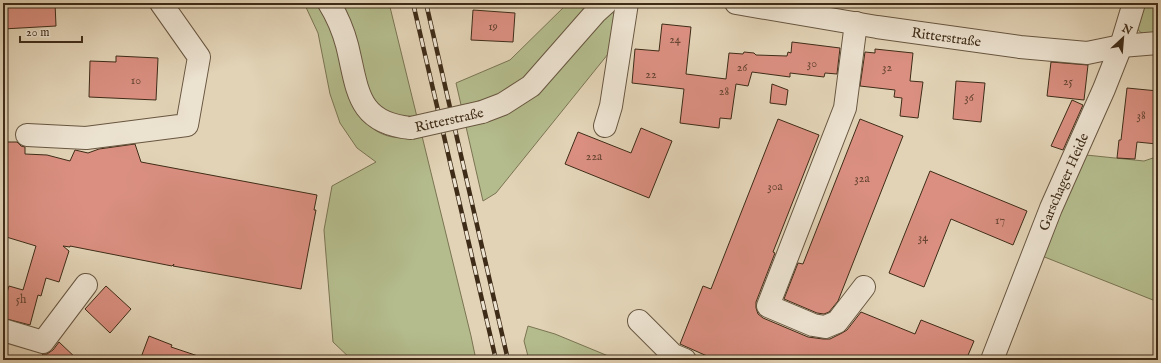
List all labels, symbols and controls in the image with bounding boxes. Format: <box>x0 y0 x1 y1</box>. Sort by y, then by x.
scale bar <box>20 18 82 44</box>
north arrow <box>1103 18 1143 58</box>
house number: 19 <box>488 19 498 34</box>
text: N <box>1119 21 1135 38</box>
street label: Ritterstraße <box>910 24 983 52</box>
text: 20 m <box>26 25 49 40</box>
house number: 24 <box>669 32 681 47</box>
house number: 30 <box>807 56 817 71</box>
house number: 26 <box>737 60 748 75</box>
house number: 32 <box>882 60 892 75</box>
house number: 22 <box>645 67 657 82</box>
house number: 10 <box>131 73 141 88</box>
house number: 25 <box>1063 74 1074 89</box>
house number: 28 <box>719 84 729 99</box>
house number: 36 <box>964 90 975 105</box>
street label: Ritterstraße <box>413 104 486 137</box>
house number: 38 <box>1136 108 1146 123</box>
street label: Garschager Heide <box>1035 130 1093 234</box>
house number: 22a <box>586 149 603 164</box>
house number: 32a <box>854 171 870 186</box>
house number: 30a <box>767 179 784 194</box>
house number: 17 <box>995 213 1005 228</box>
house number: 34 <box>918 230 928 245</box>
house number: 5h <box>16 292 27 307</box>

